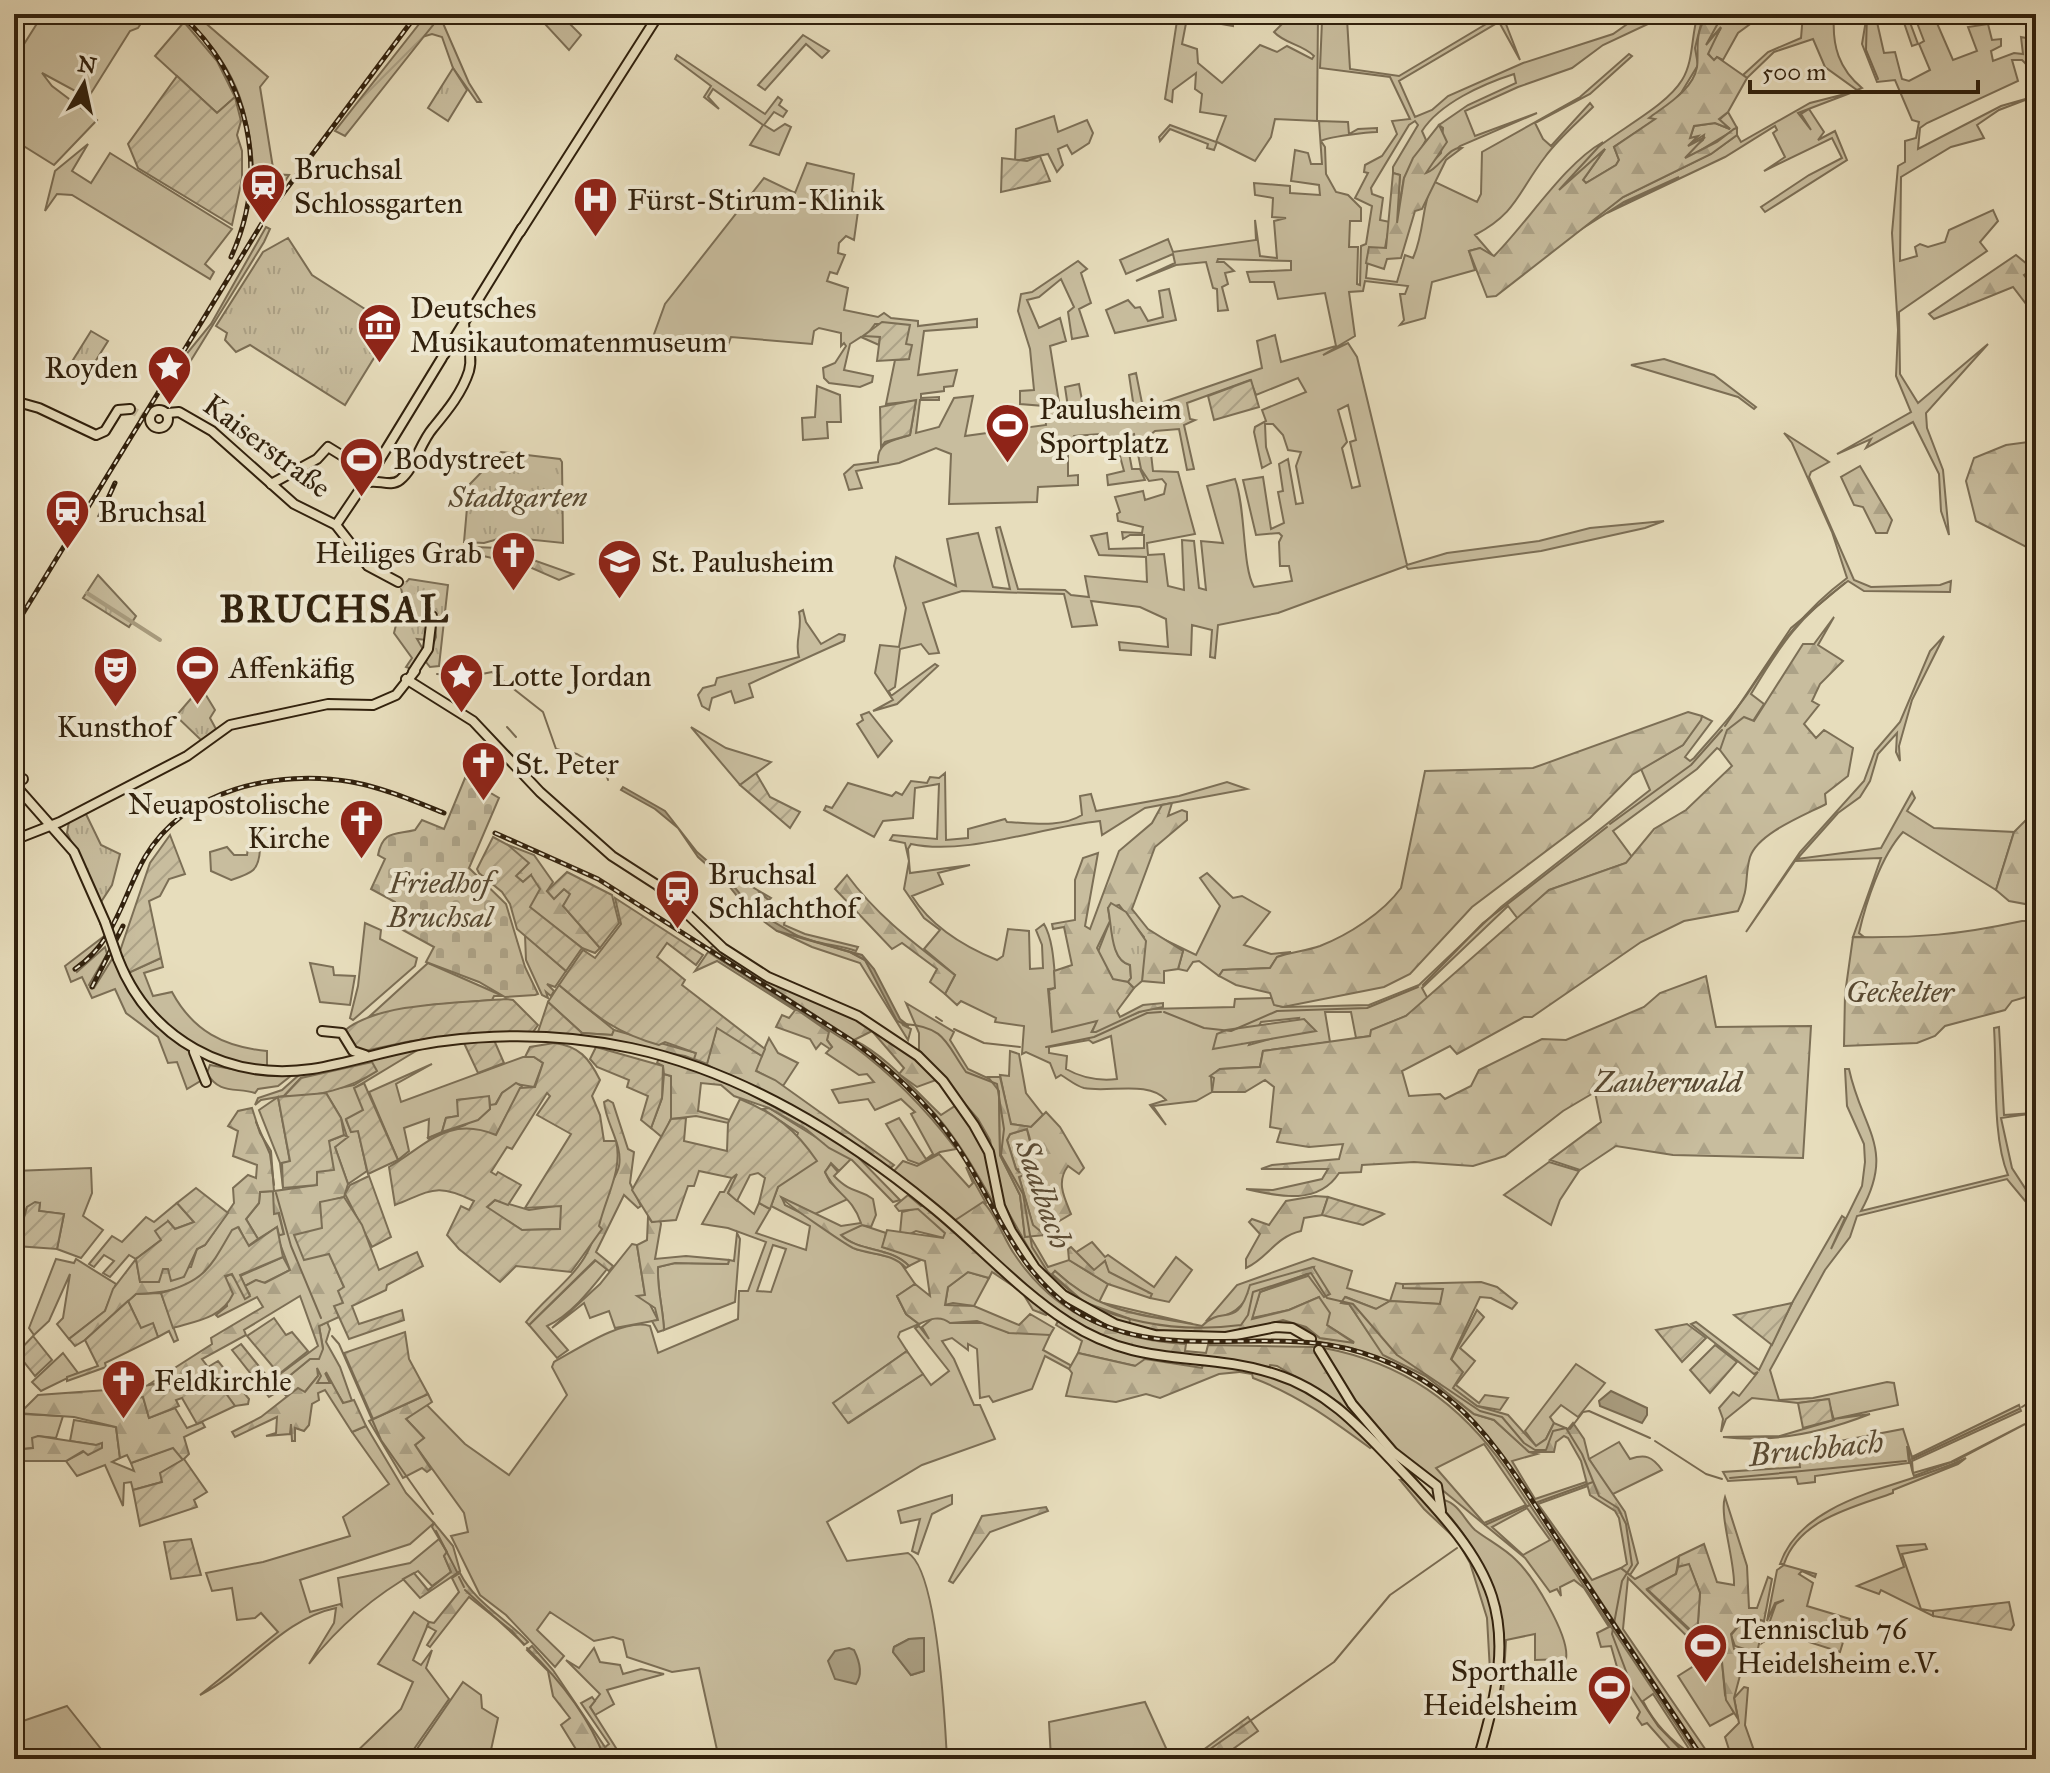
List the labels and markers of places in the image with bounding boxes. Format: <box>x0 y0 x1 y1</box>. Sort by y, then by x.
place label: Bruchsal Schlossgarten <box>294 151 463 221</box>
station icon: Bruchsal Schlossgarten <box>239 162 287 225</box>
hospital icon: Fürst-Stirum-Klinik <box>572 176 620 239</box>
place label: Fürst-Stirum-Klinik <box>627 182 885 218</box>
place label: Deutsches Musikautomatenmuseum <box>410 290 727 360</box>
museum icon: Deutsches Musikautomatenmuseum <box>355 301 403 364</box>
place icon: Royden <box>145 344 193 407</box>
place label: Royden <box>44 350 138 386</box>
place label: Paulusheim Sportplatz <box>1039 391 1182 461</box>
sports icon: Paulusheim Sportplatz <box>984 402 1032 465</box>
sports icon: Bodystreet <box>338 435 386 498</box>
place label: Bodystreet <box>393 441 526 477</box>
station icon: Bruchsal <box>43 488 91 551</box>
place label: Bruchsal <box>98 494 207 530</box>
church icon: Heiliges Grab <box>489 529 537 592</box>
place label: Heiliges Grab <box>315 535 482 571</box>
school or university icon: St. Paulusheim <box>596 538 644 601</box>
place label: St. Paulusheim <box>651 544 834 580</box>
sports icon: Affenkäfig <box>174 644 222 707</box>
theatre icon: Kunsthof <box>91 645 139 708</box>
place label: Affenkäfig <box>227 650 355 686</box>
place icon: Lotte Jordan <box>437 652 485 715</box>
place label: Lotte Jordan <box>492 658 652 694</box>
place label: Kunsthof <box>57 709 178 745</box>
church icon: St. Peter <box>460 740 508 803</box>
place label: St. Peter <box>515 746 620 782</box>
place label: Neuapostolische Kirche <box>128 786 330 856</box>
church icon: Neuapostolische Kirche <box>337 797 385 860</box>
place label: Bruchsal Schlachthof <box>708 856 862 926</box>
station icon: Bruchsal Schlachthof <box>653 867 701 930</box>
church icon: Feldkirchle <box>99 1357 147 1420</box>
place label: Feldkirchle <box>154 1363 292 1399</box>
place label: Tennisclub 76 Heidelsheim e.V. <box>1736 1611 1940 1681</box>
sports icon: Tennisclub 76 Heidelsheim e.V. <box>1681 1622 1729 1685</box>
place label: Sporthalle Heidelsheim <box>1423 1653 1578 1723</box>
sports icon: Sporthalle Heidelsheim <box>1585 1664 1633 1727</box>

